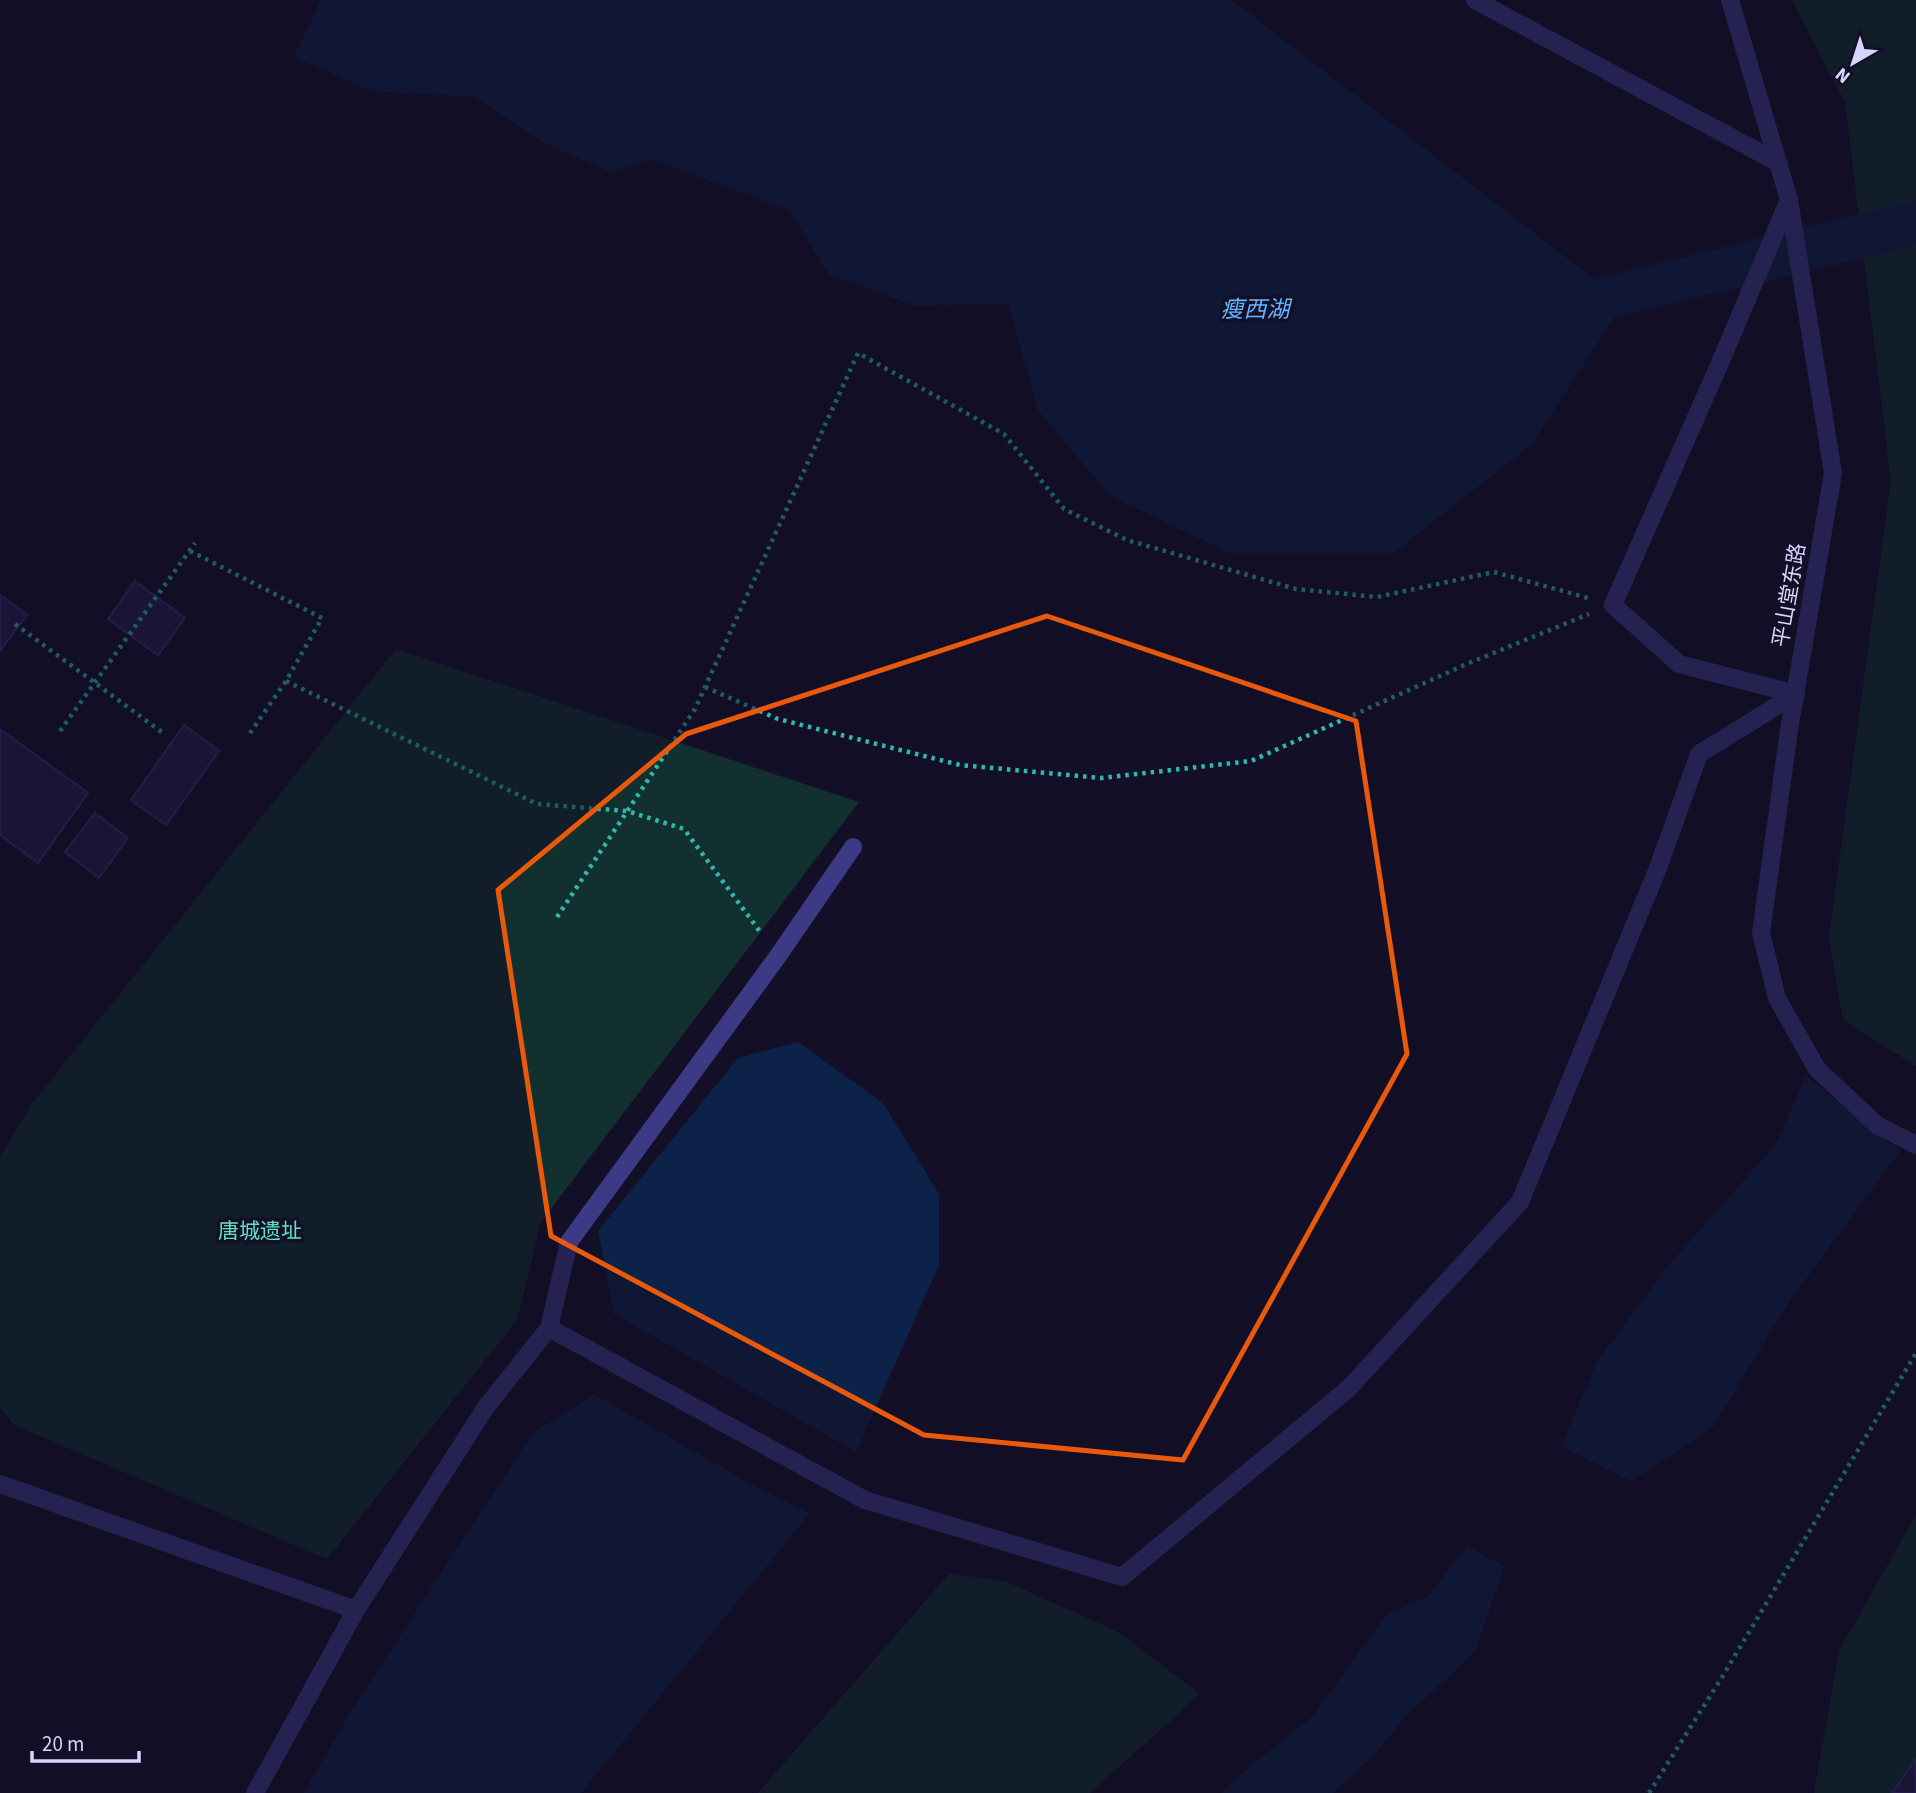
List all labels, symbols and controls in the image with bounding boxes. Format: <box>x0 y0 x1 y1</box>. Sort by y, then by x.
north arrow <box>1818 28 1888 98</box>
text: N <box>1830 61 1857 90</box>
water label: 瘦西湖 <box>1221 293 1293 326</box>
street label: 平山堂东路 <box>1765 541 1813 649</box>
park label: 唐城遗址 <box>218 1216 302 1246</box>
scale bar <box>32 1720 138 1764</box>
text: 20 m <box>42 1729 84 1759</box>

